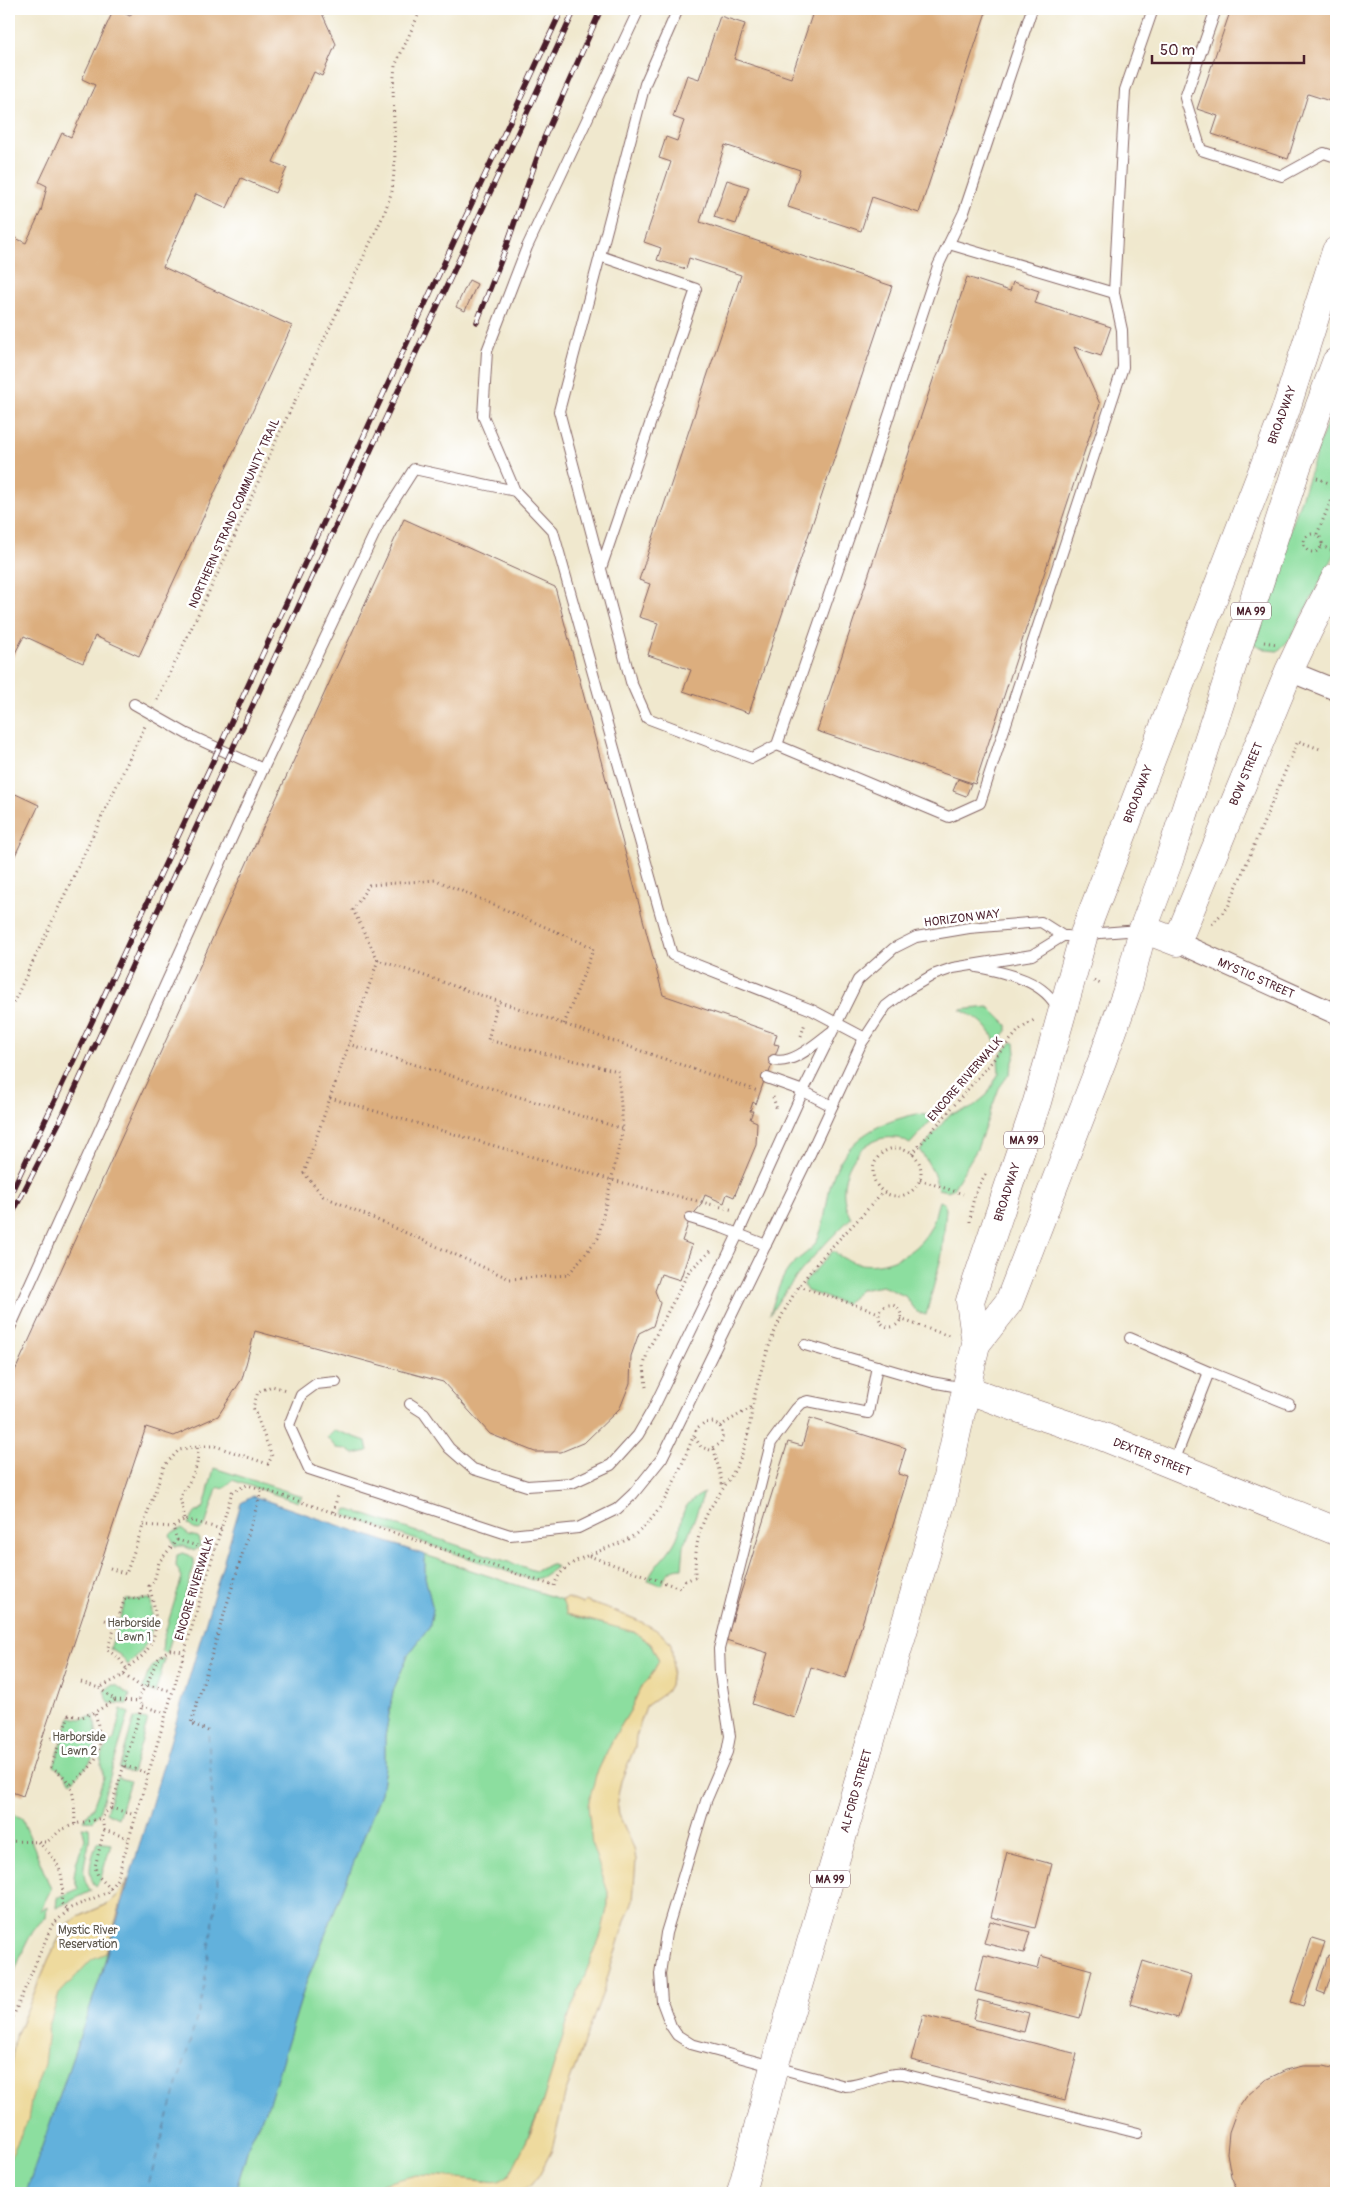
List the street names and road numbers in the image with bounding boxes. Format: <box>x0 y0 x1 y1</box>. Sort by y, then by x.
street label: BROADWAY <box>1265 384 1300 446</box>
street label: NORTHERN STRAND COMMUNITY TRAIL <box>186 416 283 611</box>
road number: MA 99 <box>1231 602 1271 620</box>
street label: BOW STREET <box>1226 740 1267 808</box>
street label: BROADWAY <box>1121 763 1156 825</box>
street label: HORIZON WAY <box>923 906 1001 931</box>
street label: MYSTIC STREET <box>1215 955 1297 1002</box>
street label: ENCORE RIVERWALK <box>925 1034 1006 1125</box>
road number: MA 99 <box>1004 1132 1044 1148</box>
street label: BROADWAY <box>991 1161 1024 1223</box>
street label: DEXTER STREET <box>1111 1435 1193 1480</box>
street label: ENCORE RIVERWALK <box>172 1536 217 1642</box>
street label: ALFORD STREET <box>837 1747 876 1835</box>
road number: MA 99 <box>810 1870 850 1888</box>

